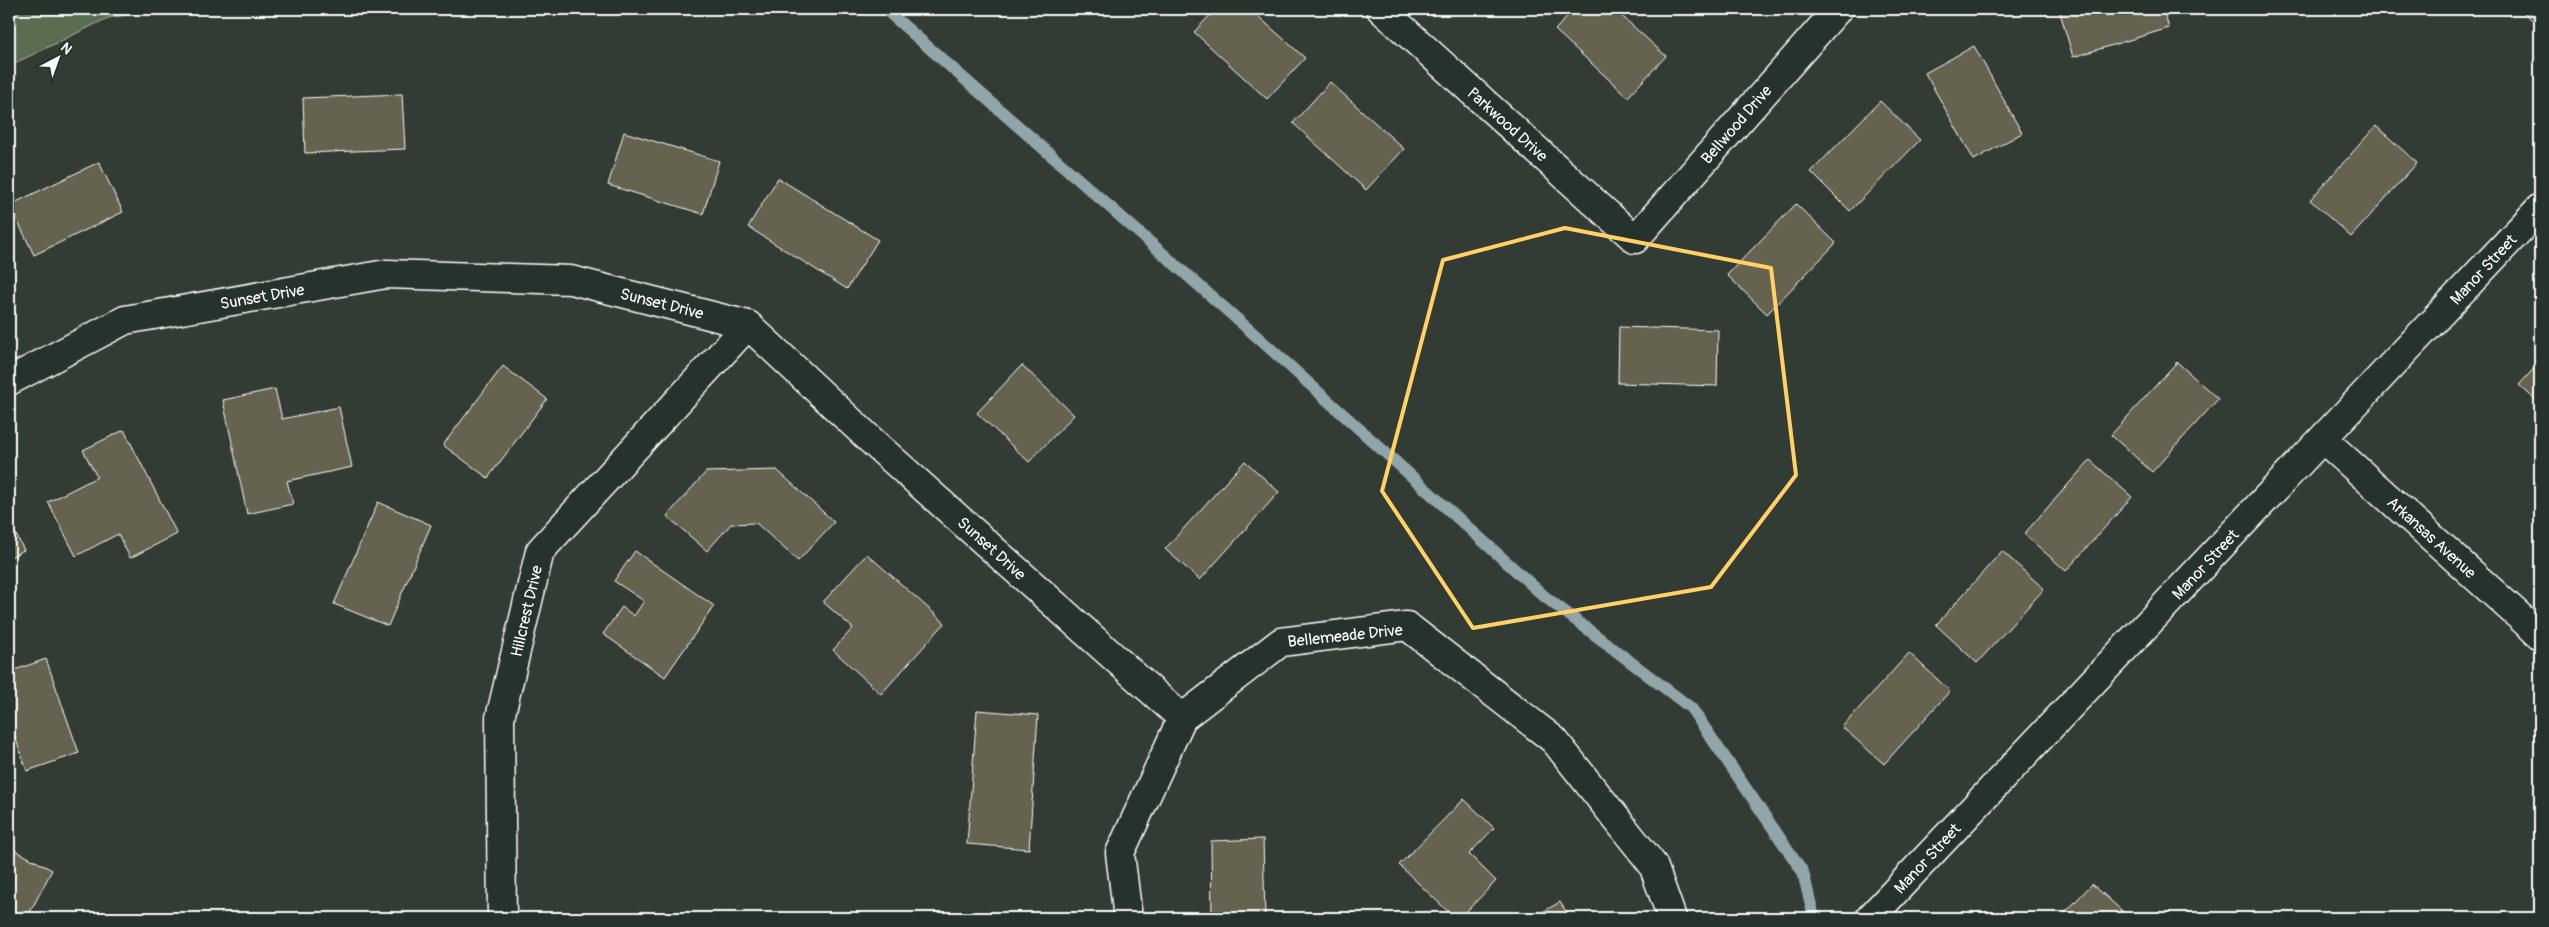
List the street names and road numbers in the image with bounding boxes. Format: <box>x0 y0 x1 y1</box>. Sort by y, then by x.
street label: Bellwood Drive <box>1697 81 1777 168</box>
street label: Parkwood Drive <box>1463 83 1552 166</box>
street label: Manor Street <box>2446 230 2522 309</box>
street label: Sunset Drive <box>218 280 306 314</box>
street label: Sunset Drive <box>618 284 706 324</box>
street label: Arkansas Avenue <box>2383 493 2480 583</box>
street label: Sunset Drive <box>953 513 1030 585</box>
street label: Manor Street <box>2168 525 2244 604</box>
street label: Hillcrest Drive <box>507 563 547 659</box>
street label: Bellemeade Drive <box>1287 620 1404 652</box>
street label: Manor Street <box>1890 819 1966 898</box>

